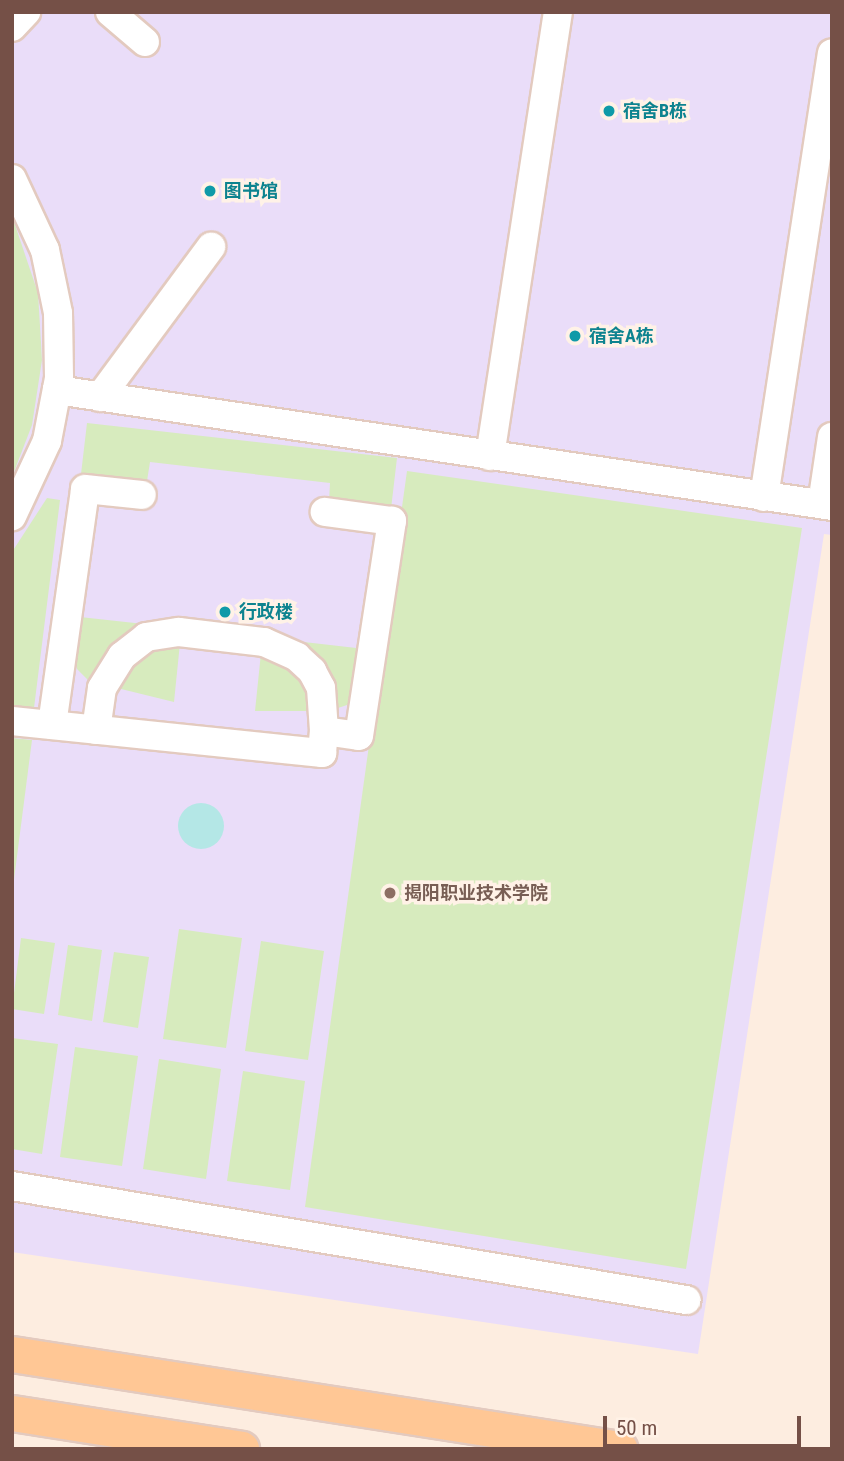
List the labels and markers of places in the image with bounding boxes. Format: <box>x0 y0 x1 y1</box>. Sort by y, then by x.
place label: 宿舍B栋 <box>623 100 687 122</box>
marker: 宿舍B栋 <box>601 103 617 119</box>
place label: 图书馆 <box>224 180 278 202</box>
marker: 图书馆 <box>202 183 218 199</box>
place label: 宿舍A栋 <box>589 325 654 347</box>
marker: 宿舍A栋 <box>567 328 583 344</box>
place label: 行政楼 <box>239 601 293 623</box>
marker: 行政楼 <box>217 604 233 620</box>
place label: 揭阳职业技术学院 <box>404 882 548 904</box>
marker: 揭阳职业技术学院 <box>382 885 398 901</box>

